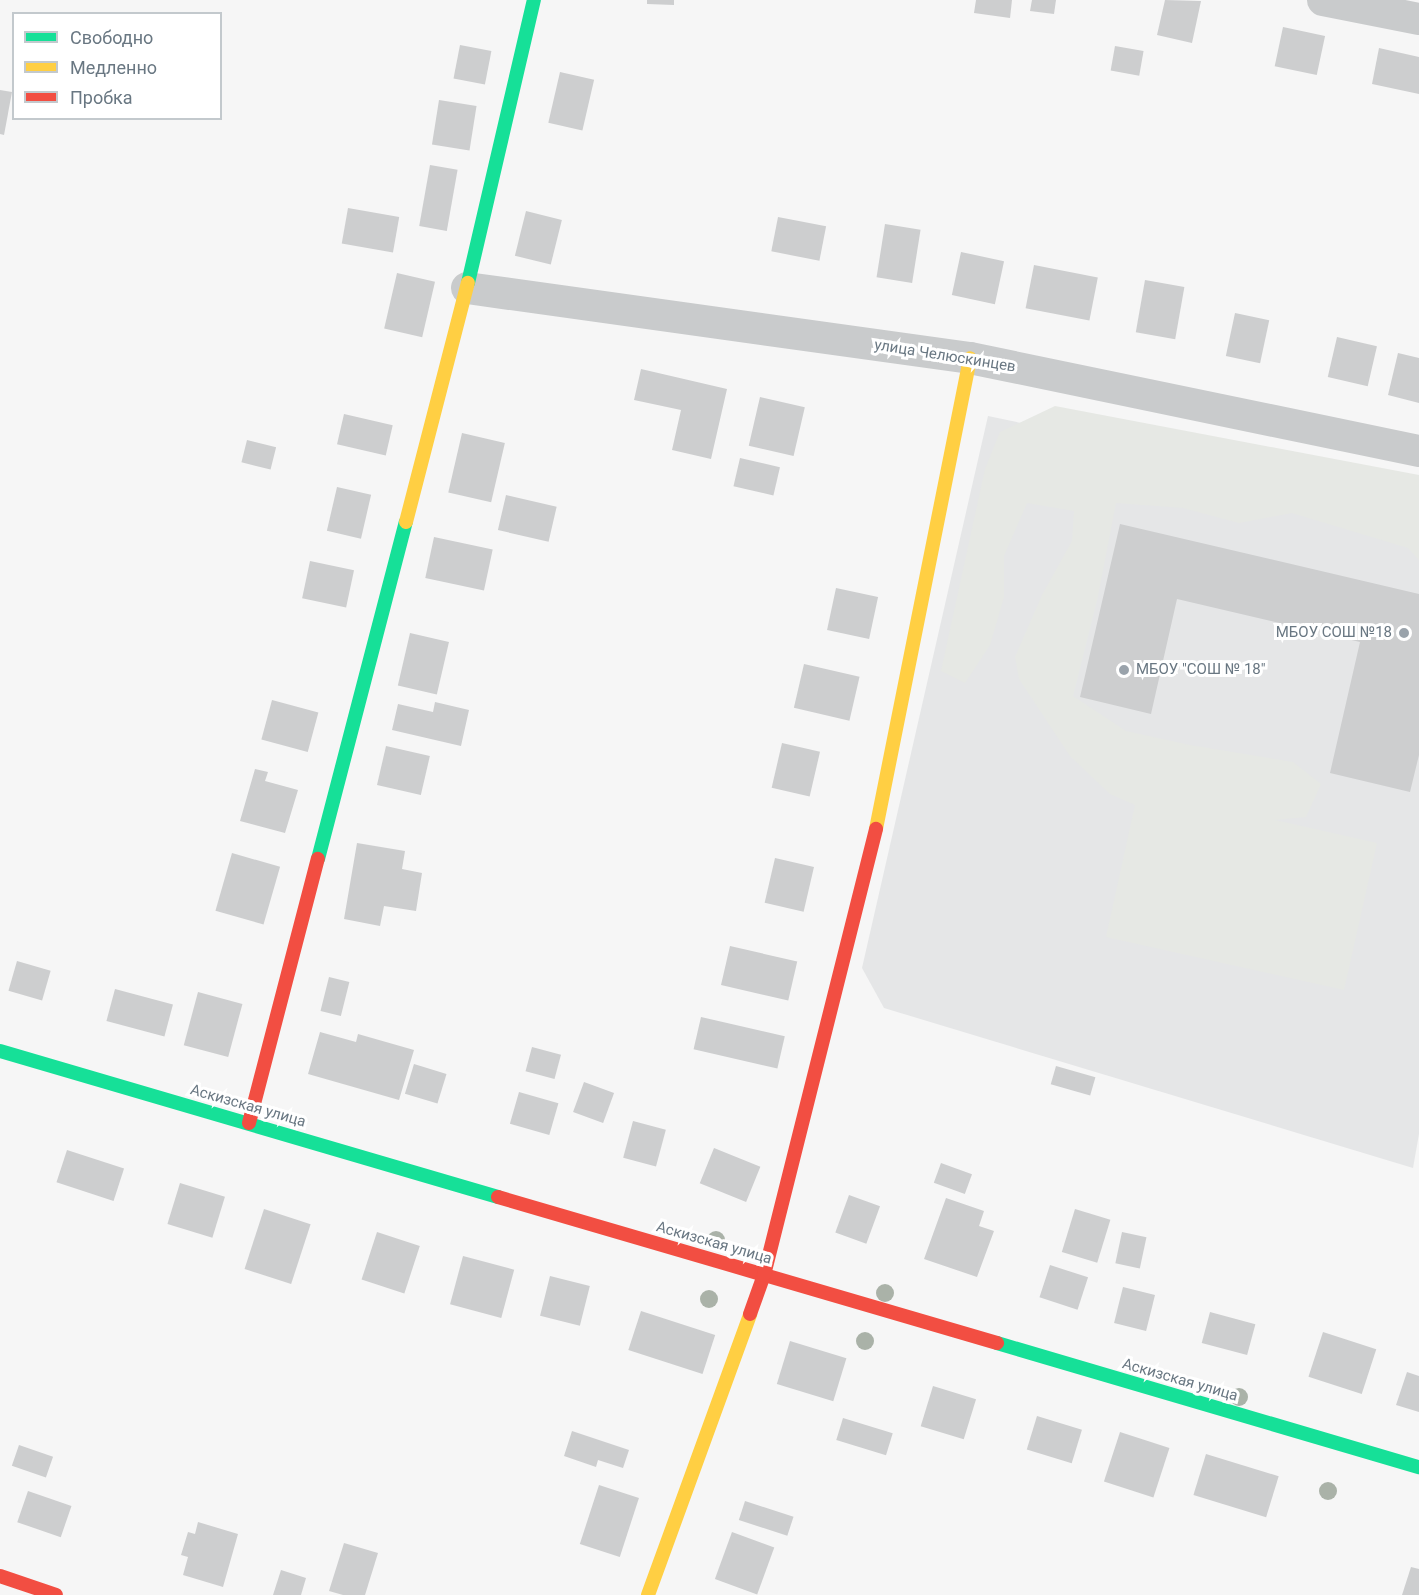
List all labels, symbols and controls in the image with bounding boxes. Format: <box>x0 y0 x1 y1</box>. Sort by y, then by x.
legend <box>12 12 222 120</box>
text: Свободно <box>70 27 153 48</box>
text: Медленно <box>70 57 157 78</box>
text: Пробка <box>70 87 133 108</box>
street label: улица Челюскинцев <box>873 336 1017 376</box>
place label: МБОУ СОШ №18 <box>1276 624 1392 642</box>
marker: МБОУ СОШ №18 <box>1397 626 1411 640</box>
place label: МБОУ "СОШ № 18" <box>1136 661 1266 679</box>
marker: МБОУ "СОШ № 18" <box>1117 663 1131 677</box>
street label: Аскизская улица <box>188 1081 308 1131</box>
street label: Аскизская улица <box>654 1218 774 1268</box>
street label: Аскизская улица <box>1120 1355 1240 1405</box>

